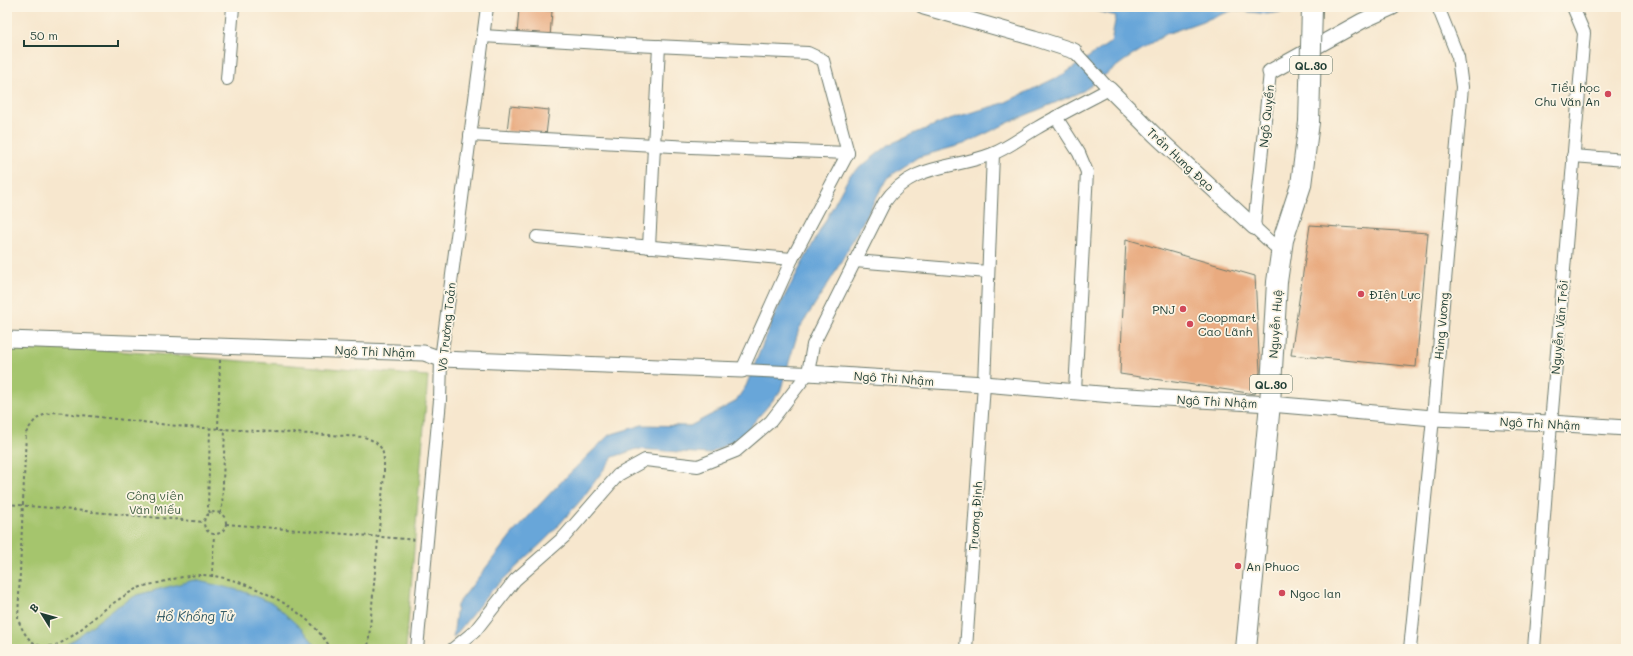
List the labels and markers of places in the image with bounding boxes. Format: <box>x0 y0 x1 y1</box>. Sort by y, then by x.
place label: Tiểu học Chu Văn An <box>1535 79 1600 109</box>
marker: Tiểu học Chu Văn An <box>1603 89 1613 99</box>
place label: ĐIện Lực <box>1369 286 1421 302</box>
marker: ĐIện Lực <box>1356 289 1366 299</box>
place label: PNJ <box>1152 301 1175 317</box>
marker: PNJ <box>1178 304 1188 314</box>
place label: Coopmart Cao Lãnh <box>1198 309 1257 339</box>
marker: Coopmart Cao Lãnh <box>1185 319 1195 329</box>
place label: An Phuoc <box>1246 558 1300 574</box>
marker: An Phuoc <box>1233 561 1243 571</box>
place label: Ngoc lan <box>1290 585 1341 601</box>
marker: Ngoc lan <box>1277 588 1287 598</box>

